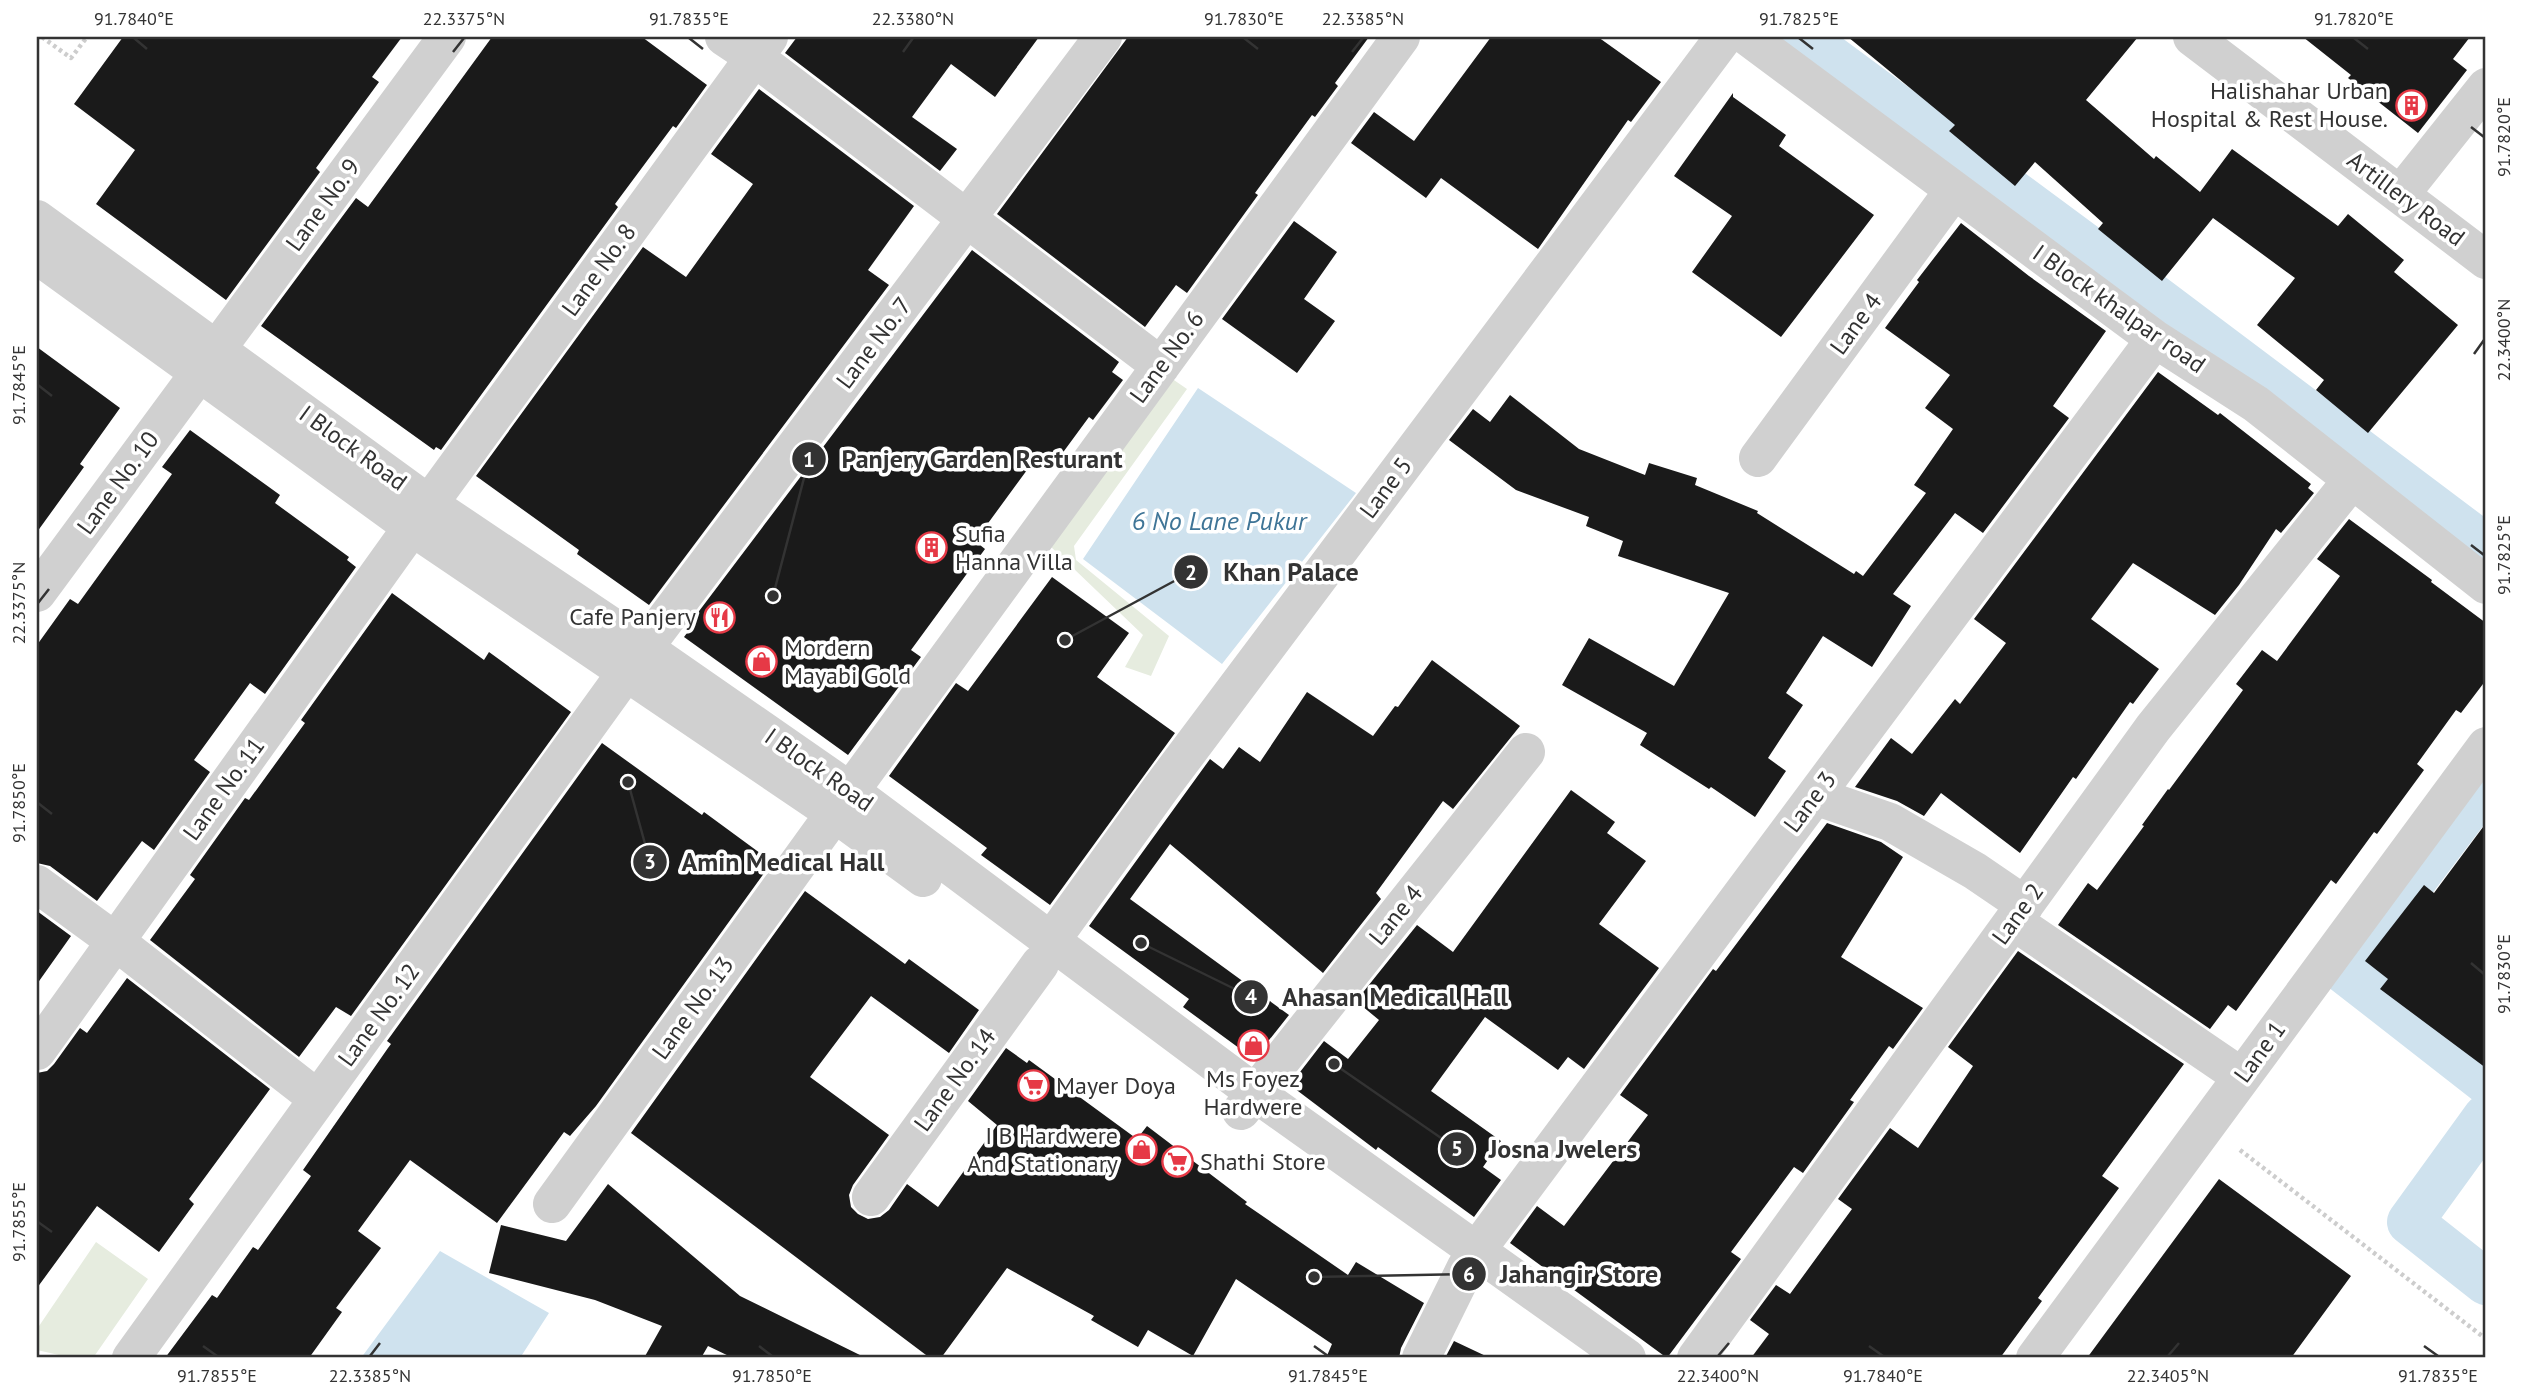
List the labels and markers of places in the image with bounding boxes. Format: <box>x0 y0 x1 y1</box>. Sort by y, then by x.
place label: Halishahar Urban Hospital & Rest House. <box>2151 75 2388 134</box>
building icon: Halishahar Urban Hospital & Rest House. <box>2394 88 2428 122</box>
callout: Panjery Garden Resturant <box>791 436 1137 483</box>
place label: Sufia Hanna Villa <box>955 518 1073 577</box>
building icon: Sufia Hanna Villa <box>915 531 949 565</box>
callout: Khan Palace <box>1174 549 1372 596</box>
restaurant icon: Cafe Panjery <box>702 600 736 634</box>
place label: Cafe Panjery <box>569 601 696 632</box>
place label: Mordern Mayabi Gold <box>784 632 911 691</box>
shop icon: Mordern Mayabi Gold <box>744 645 778 679</box>
callout: Amin Medical Hall <box>633 838 899 885</box>
callout: Ahasan Medical Hall <box>1233 973 1522 1020</box>
shop icon: Ms Foyez Hardwere <box>1236 1028 1270 1062</box>
place label: Ms Foyez Hardwere <box>1203 1063 1303 1122</box>
supermarket icon: Mayer Doya <box>1016 1069 1050 1103</box>
place label: Mayer Doya <box>1056 1070 1176 1101</box>
place label: I B Hardwere And Stationary <box>967 1120 1118 1179</box>
callout: Josna Jwelers <box>1440 1125 1652 1172</box>
shop icon: I B Hardwere And Stationary <box>1124 1133 1158 1167</box>
supermarket icon: Shathi Store <box>1160 1145 1194 1179</box>
place label: Shathi Store <box>1200 1146 1326 1177</box>
callout: Jahangir Store <box>1451 1251 1673 1298</box>

